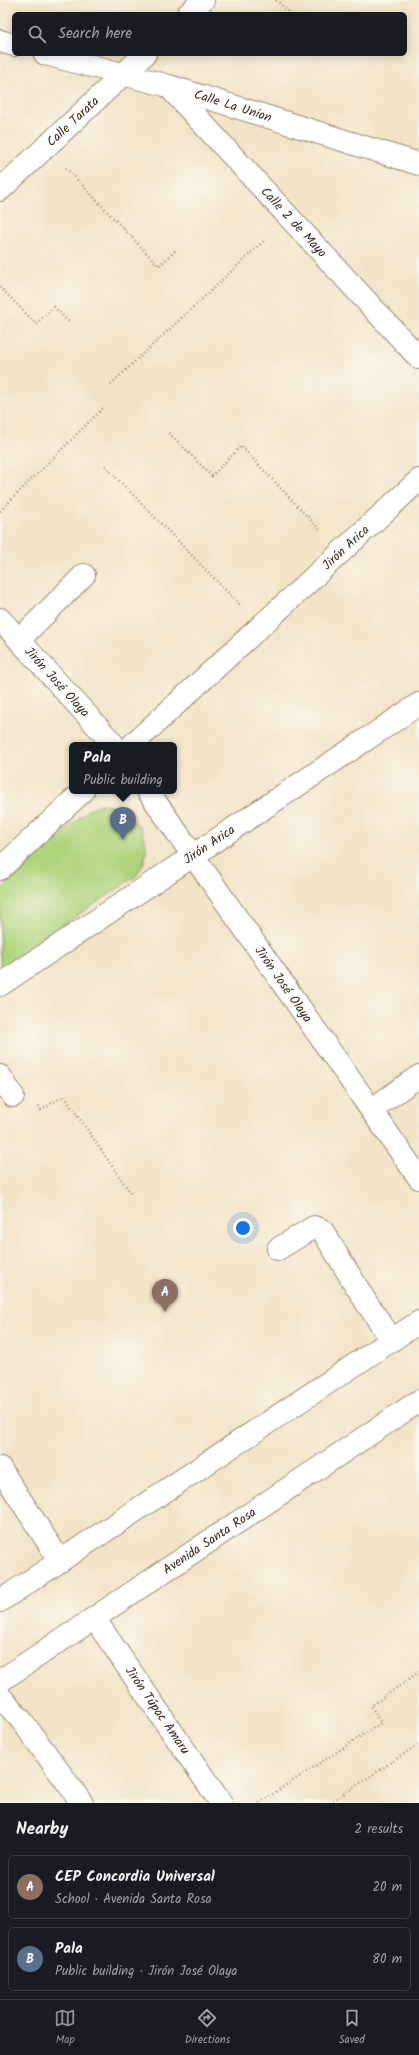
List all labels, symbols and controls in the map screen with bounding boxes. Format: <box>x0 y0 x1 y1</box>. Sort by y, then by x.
search box <box>12 12 407 56</box>
text: Search here <box>58 22 132 46</box>
icon: search <box>26 23 48 45</box>
street label: Calle La Union <box>191 84 274 128</box>
street label: Calle Tarata <box>42 91 104 152</box>
street label: Calle 2 de Mayo <box>256 182 332 263</box>
street label: Jirón Arica <box>317 520 375 575</box>
street label: Jirón José Olaya <box>19 642 95 722</box>
popup <box>69 742 177 794</box>
text: Pala <box>83 746 111 770</box>
text: Public building <box>83 770 163 791</box>
pin: B <box>110 807 136 840</box>
street label: Jirón Arica <box>179 820 240 870</box>
street label: Jirón José Olaya <box>249 942 318 1027</box>
your location <box>233 1218 253 1238</box>
pin: A <box>152 1279 178 1312</box>
street label: Avenida Santa Rosa <box>159 1502 261 1580</box>
street label: Jirón Túpac Amaru <box>120 1662 196 1759</box>
text: Nearby <box>16 1816 68 1843</box>
text: 2 results <box>355 1819 403 1840</box>
text: CEP Concordia Universal <box>55 1865 215 1889</box>
text: A <box>26 1877 34 1898</box>
text: 20 m <box>372 1877 402 1898</box>
text: School · Avenida Santa Rosa <box>55 1889 212 1910</box>
text: Pala <box>55 1937 83 1961</box>
text: B <box>26 1949 34 1970</box>
text: 80 m <box>372 1949 402 1970</box>
text: Public building · Jirón José Olaya <box>55 1961 237 1982</box>
tab: Map <box>54 2007 76 2049</box>
tab: Directions <box>185 2007 230 2049</box>
tab: Saved <box>339 2007 365 2049</box>

